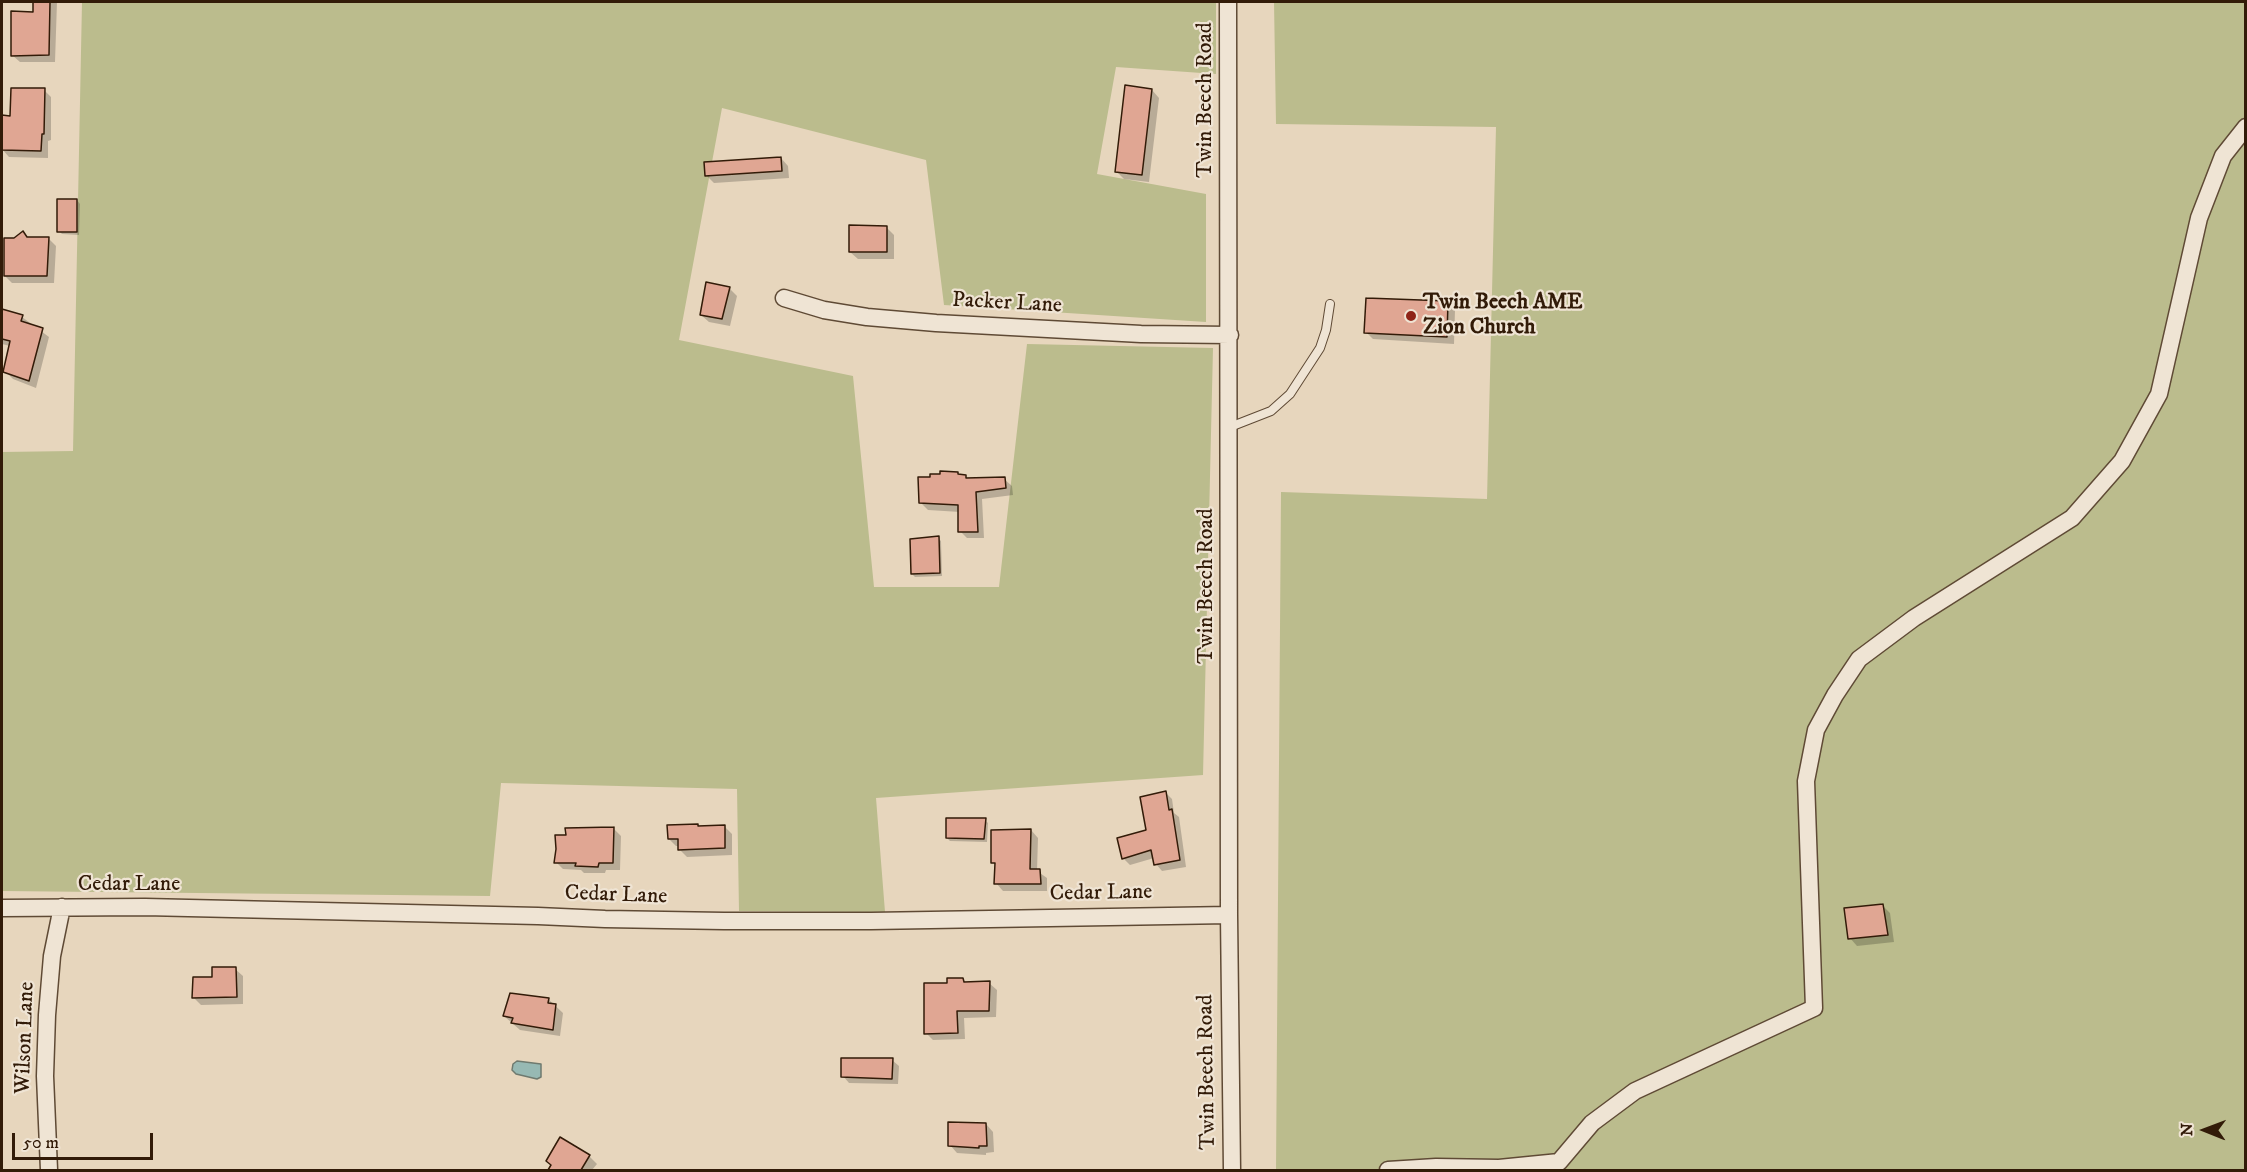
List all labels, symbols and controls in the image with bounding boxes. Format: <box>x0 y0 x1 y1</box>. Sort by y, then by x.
street label: Twin Beech Road <box>1193 22 1219 178</box>
street label: Packer Lane <box>951 288 1063 320</box>
place label: Twin Beech AME Zion Church <box>1423 290 1583 342</box>
marker: Twin Beech AME Zion Church <box>1404 309 1418 323</box>
street label: Twin Beech Road <box>1194 508 1220 664</box>
street label: Cedar Lane <box>78 872 180 898</box>
street label: Cedar Lane <box>1049 880 1153 908</box>
street label: Cedar Lane <box>564 881 668 911</box>
street label: Wilson Lane <box>11 981 41 1095</box>
street label: Twin Beech Road <box>1193 994 1223 1150</box>
north arrow <box>2175 1100 2235 1160</box>
scale bar <box>15 1121 156 1159</box>
text: N <box>2177 1123 2197 1136</box>
text: 50 m <box>23 1132 59 1154</box>

